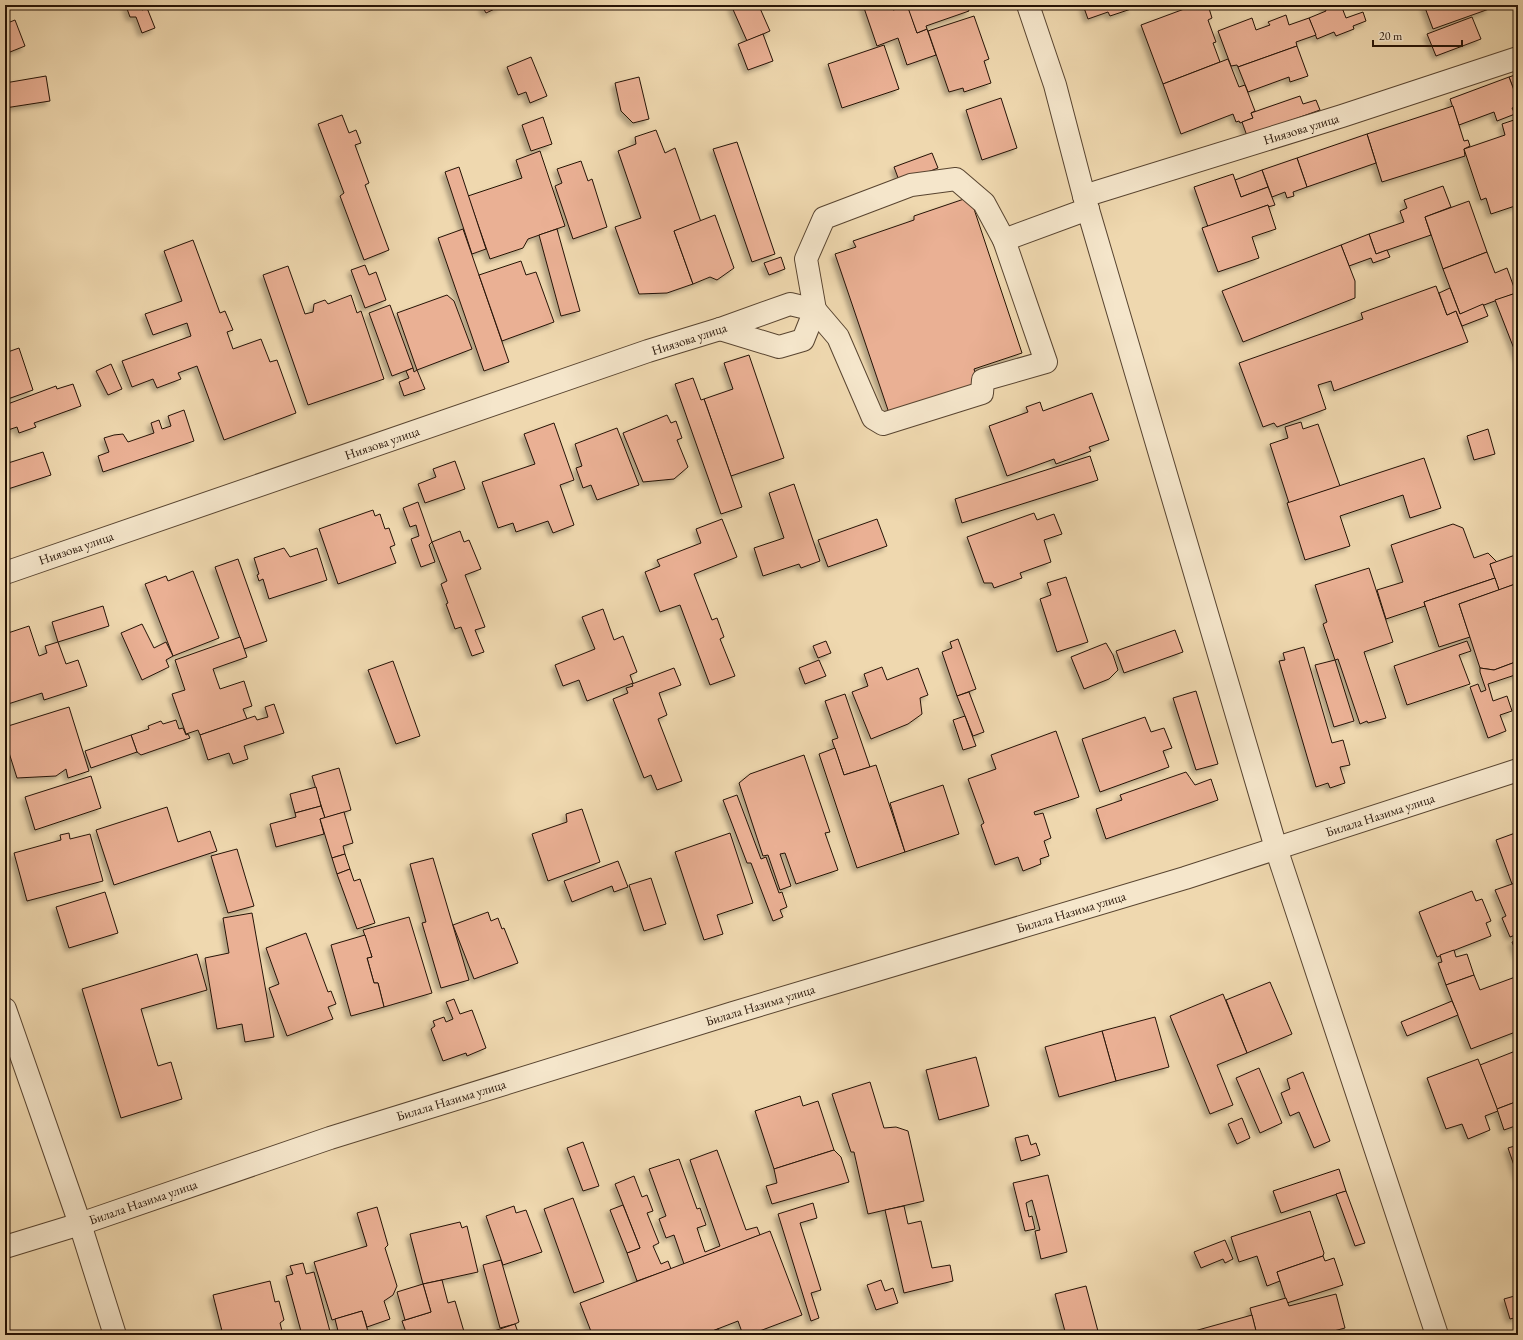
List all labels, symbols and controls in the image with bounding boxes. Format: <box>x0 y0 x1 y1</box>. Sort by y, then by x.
scale bar <box>1373 22 1462 48</box>
text: 20 m <box>1379 28 1403 44</box>
street label: Ниязова улица <box>1261 109 1342 149</box>
street label: Ниязова улица <box>649 319 730 359</box>
street label: Ниязова улица <box>342 422 423 464</box>
street label: Ниязова улица <box>36 527 117 569</box>
street label: Билала Назима улица <box>1323 789 1437 841</box>
street label: Билала Назима улица <box>1014 887 1129 937</box>
street label: Билала Назима улица <box>703 980 818 1030</box>
street label: Билала Назима улица <box>394 1075 509 1125</box>
street label: Билала Назима улица <box>86 1175 200 1229</box>

